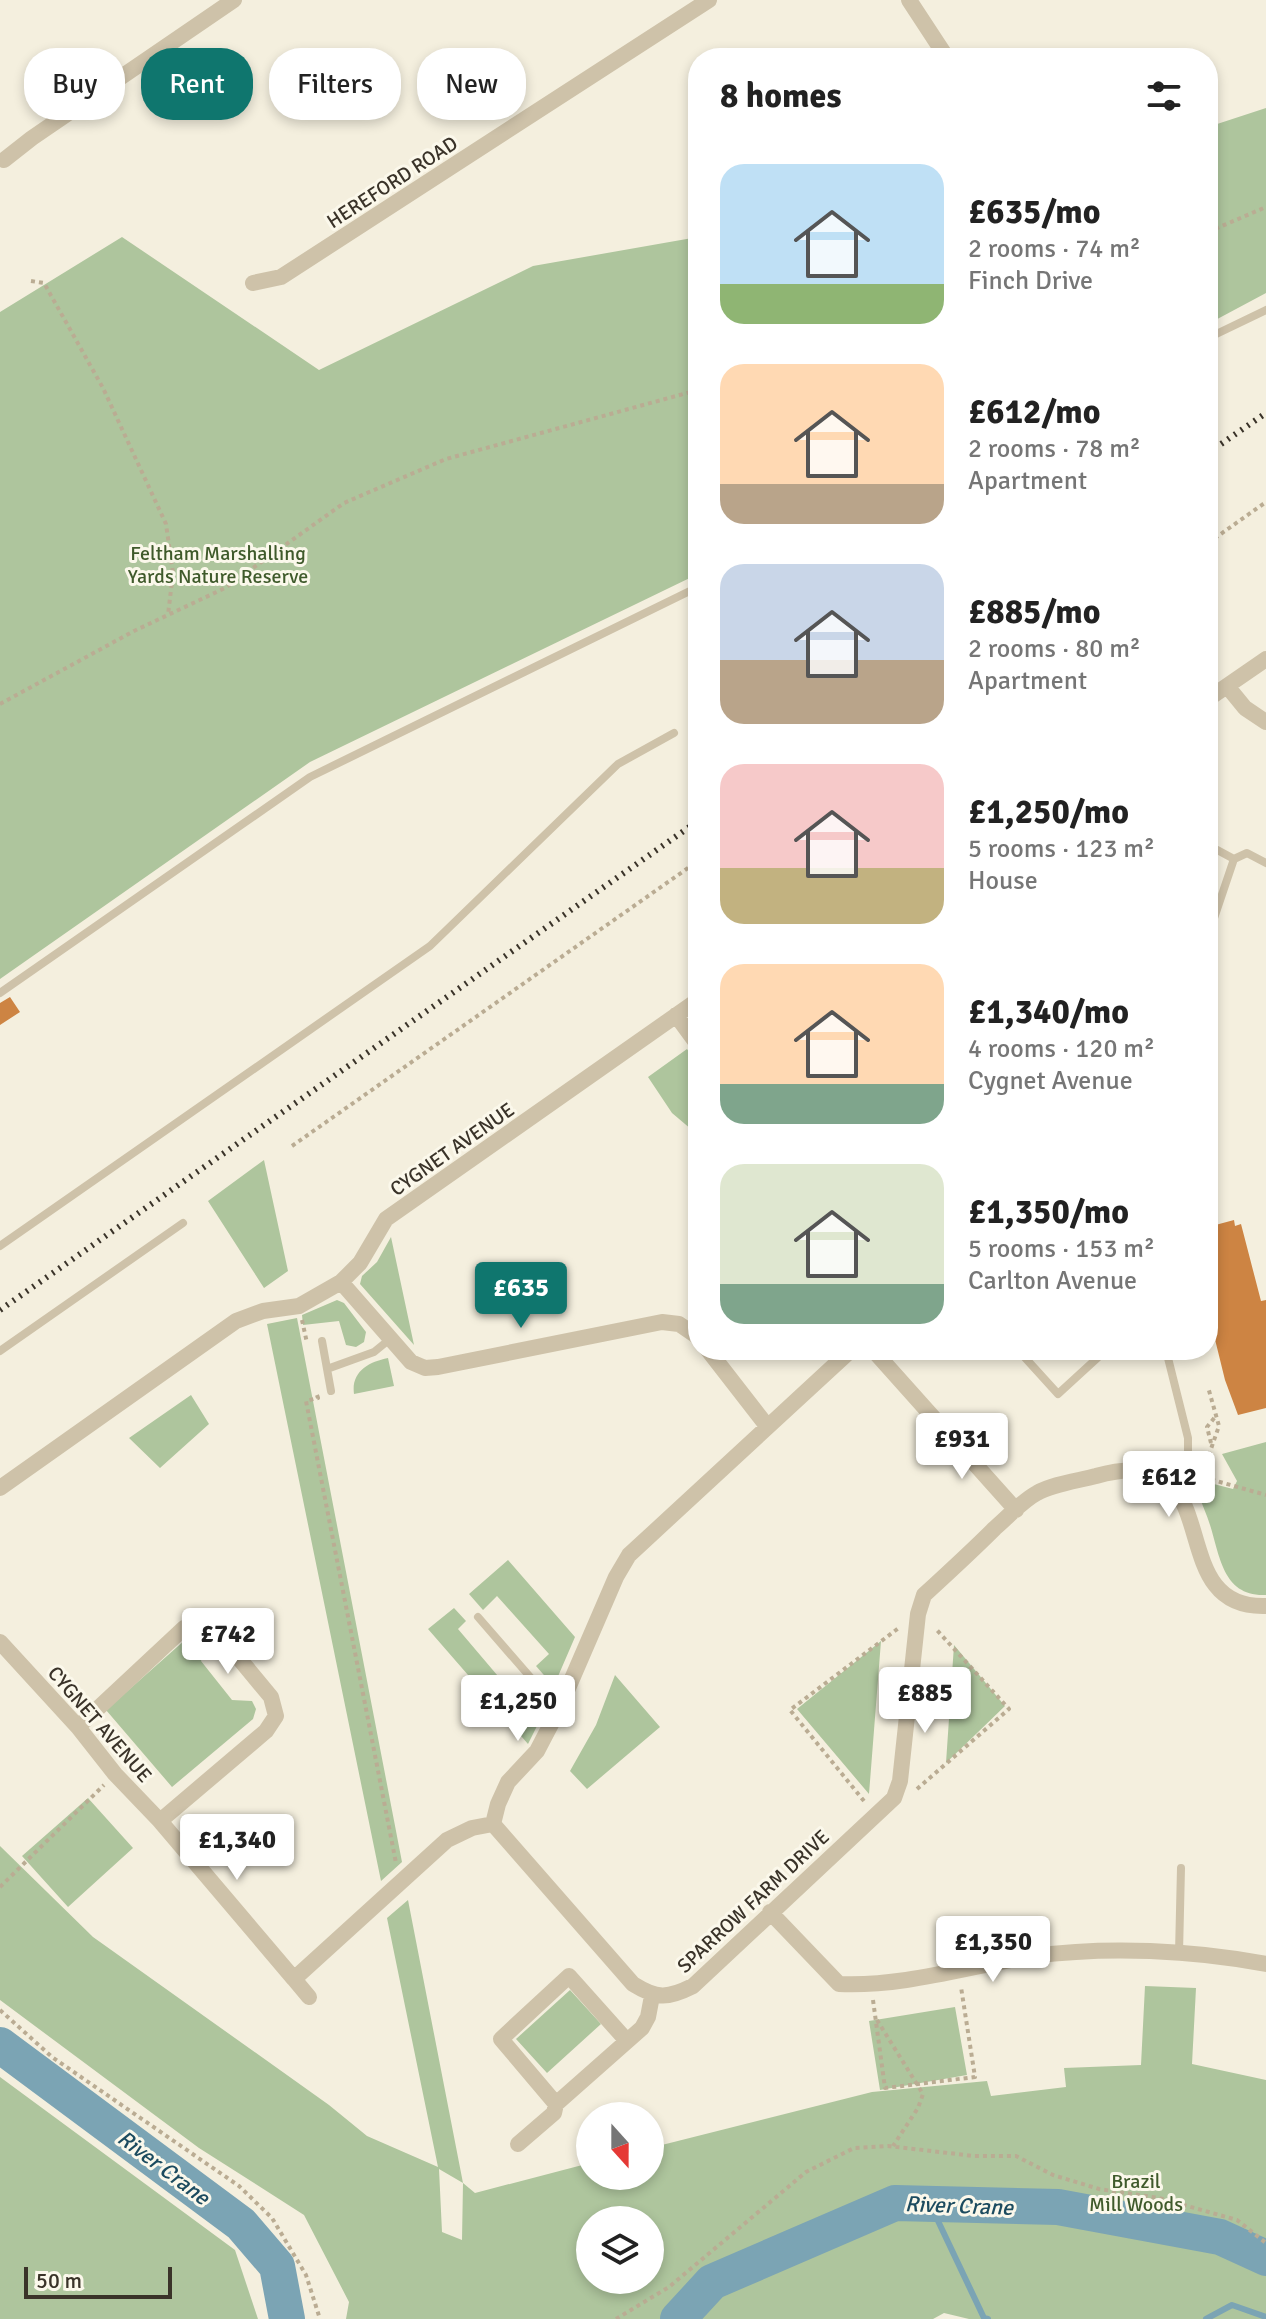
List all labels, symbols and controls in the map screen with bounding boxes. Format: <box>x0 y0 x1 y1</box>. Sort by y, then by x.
chip: Buy <box>24 48 125 120</box>
chip: Rent <box>141 48 253 120</box>
chip: Filters <box>269 48 401 120</box>
chip: New <box>417 48 526 120</box>
icon: filters <box>1142 74 1186 118</box>
text: 8 homes <box>720 75 841 117</box>
street label: HEREFORD ROAD <box>322 131 462 234</box>
text: £635/mo <box>968 191 1101 233</box>
icon: home <box>784 196 880 292</box>
text: 2 rooms · 74 m² <box>968 233 1141 265</box>
text: Finch Drive <box>968 265 1093 297</box>
text: £612/mo <box>968 391 1101 433</box>
icon: home <box>784 396 880 492</box>
text: 2 rooms · 78 m² <box>968 433 1141 465</box>
text: Apartment <box>968 465 1087 497</box>
park label: Feltham Marshalling Yards Nature Reserve <box>128 541 308 589</box>
text: £885/mo <box>968 591 1101 633</box>
icon: home <box>784 596 880 692</box>
text: 2 rooms · 80 m² <box>968 633 1141 665</box>
text: Apartment <box>968 665 1087 697</box>
text: £1,250/mo <box>968 791 1129 833</box>
icon: home <box>784 796 880 892</box>
text: 5 rooms · 123 m² <box>968 833 1155 865</box>
text: House <box>968 865 1038 897</box>
text: £1,340/mo <box>968 991 1129 1033</box>
icon: home <box>784 996 880 1092</box>
text: 4 rooms · 120 m² <box>968 1033 1155 1065</box>
text: Cygnet Avenue <box>968 1065 1133 1097</box>
street label: CYGNET AVENUE <box>385 1097 519 1202</box>
text: £1,350/mo <box>968 1191 1129 1233</box>
icon: home <box>784 1196 880 1292</box>
text: 5 rooms · 153 m² <box>968 1233 1155 1265</box>
pin: £635 <box>474 1262 568 1330</box>
text: Carlton Avenue <box>968 1265 1137 1297</box>
text: £635 <box>493 1272 549 1304</box>
pin: £931 <box>915 1413 1009 1481</box>
text: £931 <box>934 1423 990 1455</box>
pin: £612 <box>1122 1451 1216 1519</box>
text: £612 <box>1141 1461 1197 1493</box>
pin: £742 <box>181 1608 275 1676</box>
text: £742 <box>200 1618 256 1650</box>
street label: CYGNET AVENUE <box>42 1661 157 1788</box>
pin: £885 <box>878 1667 972 1735</box>
pin: £1,250 <box>453 1675 583 1743</box>
text: £885 <box>897 1677 953 1709</box>
text: £1,250 <box>479 1685 557 1717</box>
pin: £1,340 <box>172 1814 302 1882</box>
text: £1,340 <box>198 1824 276 1856</box>
street label: SPARROW FARM DRIVE <box>672 1824 835 1978</box>
pin: £1,350 <box>928 1916 1058 1984</box>
text: £1,350 <box>954 1926 1032 1958</box>
north arrow <box>576 2102 664 2190</box>
map controls <box>576 2102 664 2294</box>
water label: River Crane <box>112 2124 216 2211</box>
park label: Brazil Mill Woods <box>1089 2169 1183 2217</box>
water label: River Crane <box>905 2190 1014 2221</box>
button: layers <box>576 2206 664 2294</box>
scale bar <box>24 2263 172 2299</box>
text: 50 m <box>36 2267 82 2294</box>

